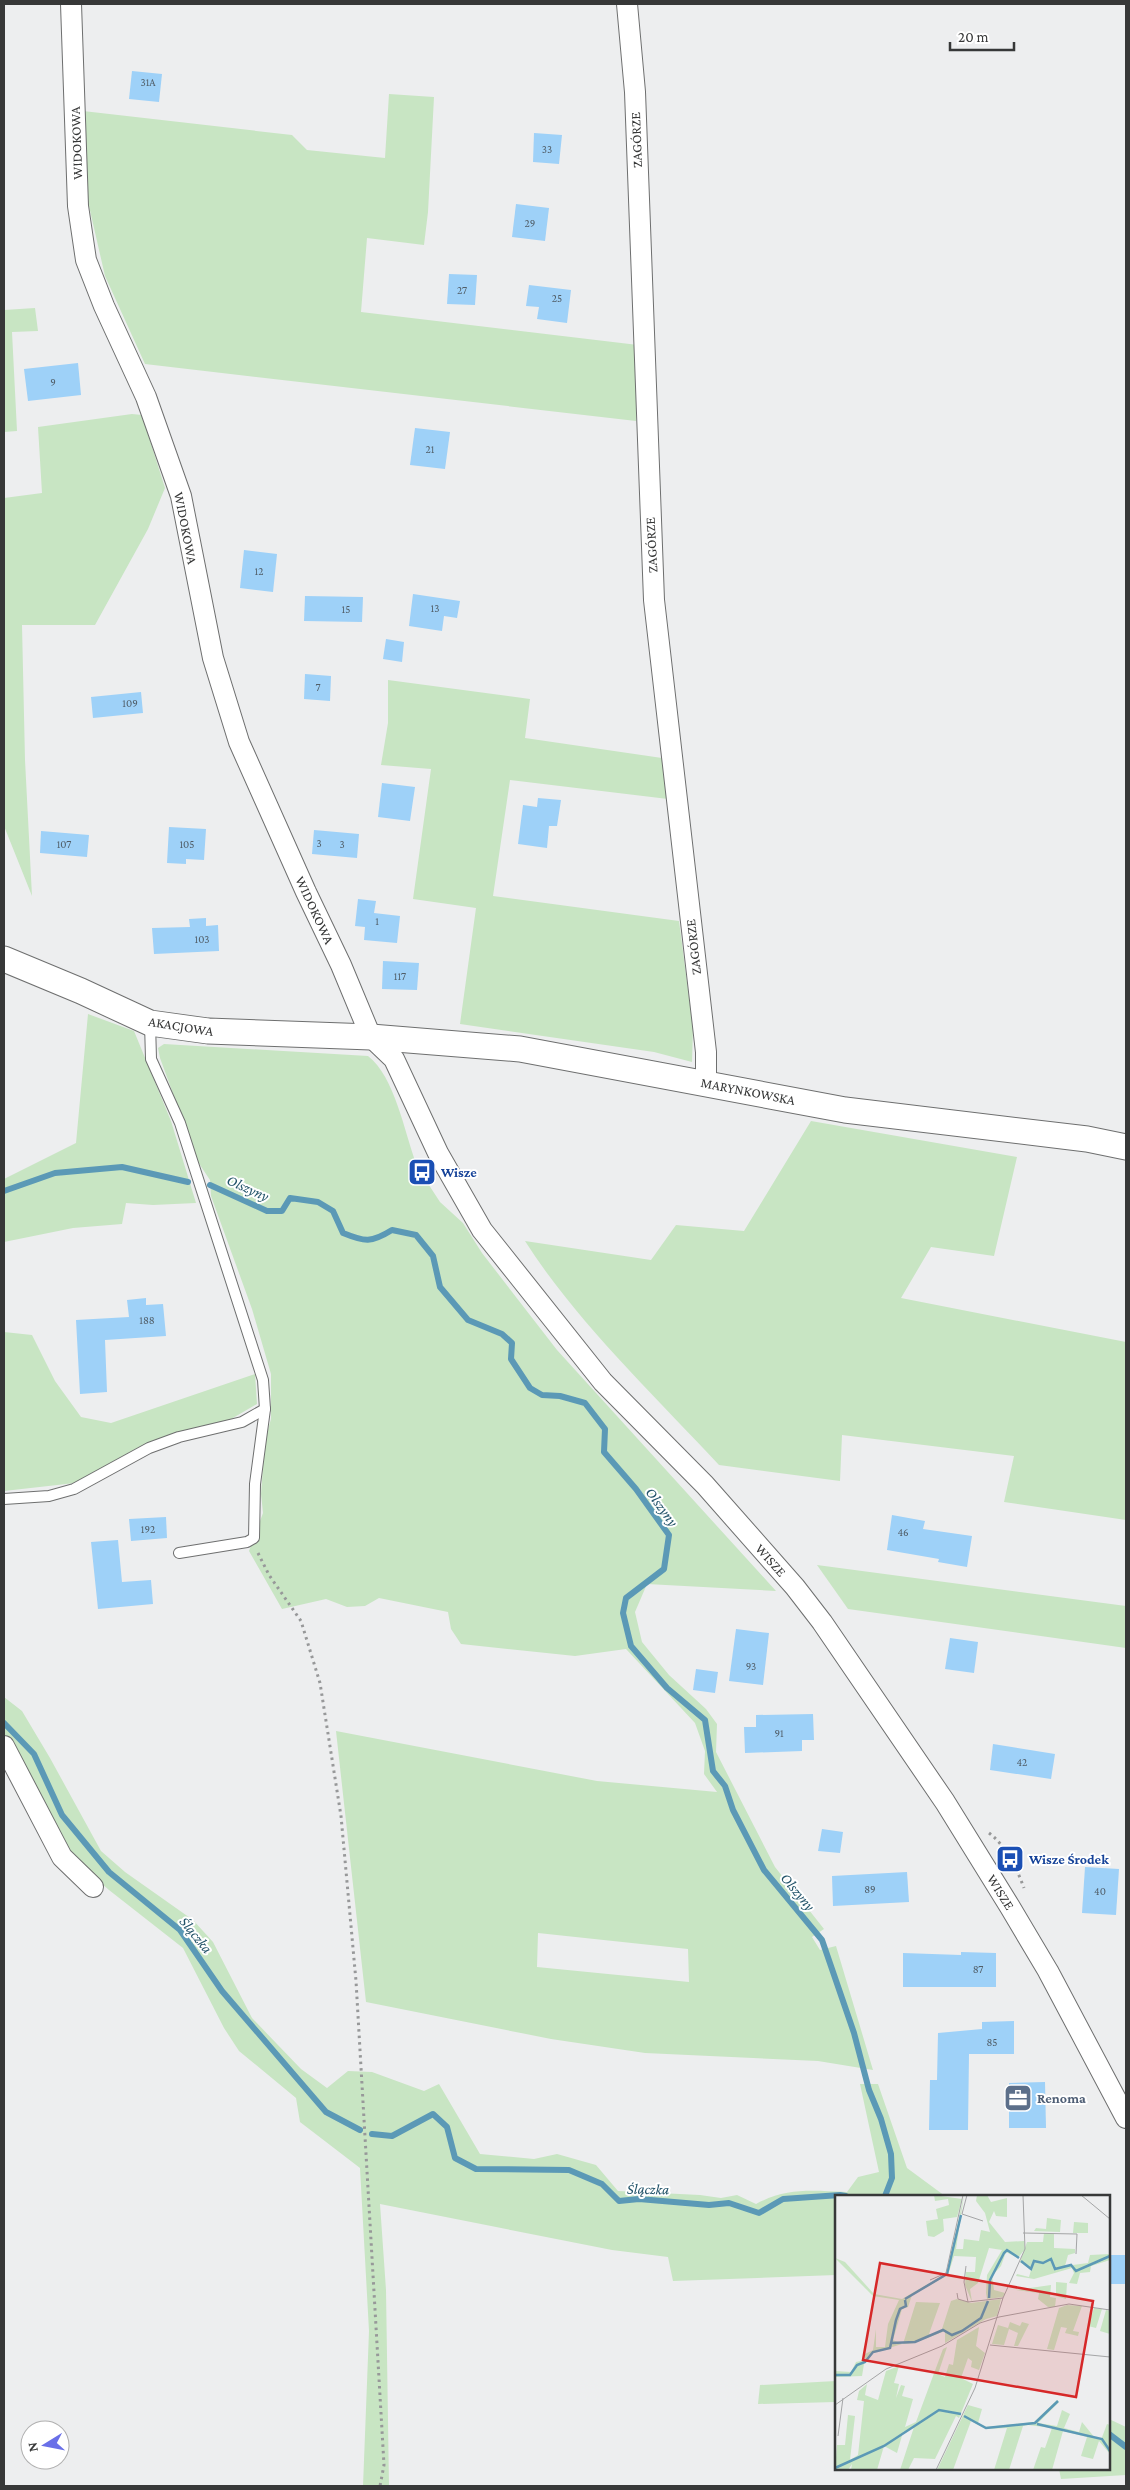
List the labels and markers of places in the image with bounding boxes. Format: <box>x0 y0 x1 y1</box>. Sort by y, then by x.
bus stop icon: Wisze <box>407 1157 437 1187</box>
place label: Wisze <box>440 1164 477 1180</box>
bus stop icon: Wisze Środek <box>995 1844 1025 1874</box>
place label: Wisze Środek <box>1028 1851 1109 1867</box>
office icon: Renoma <box>1003 2083 1033 2113</box>
place label: Renoma <box>1037 2090 1086 2106</box>

